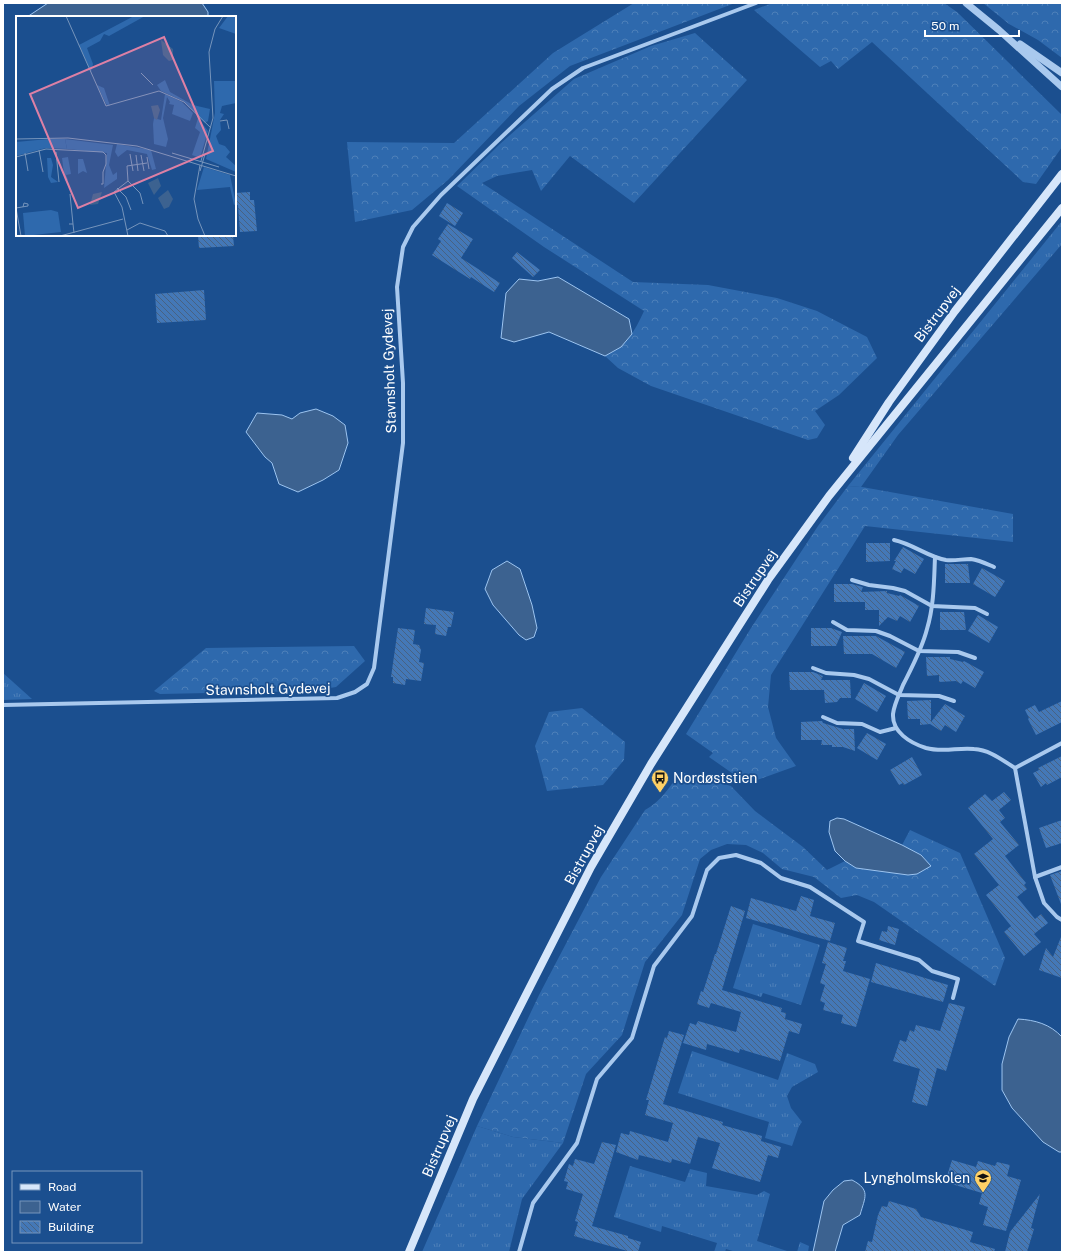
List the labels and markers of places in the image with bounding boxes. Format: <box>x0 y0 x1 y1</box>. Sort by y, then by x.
bus stop icon: Nordøststien <box>650 768 670 793</box>
place label: Nordøststien <box>673 770 757 786</box>
school or university icon: Lyngholmskolen <box>973 1168 993 1193</box>
place label: Lyngholmskolen <box>864 1170 970 1186</box>

